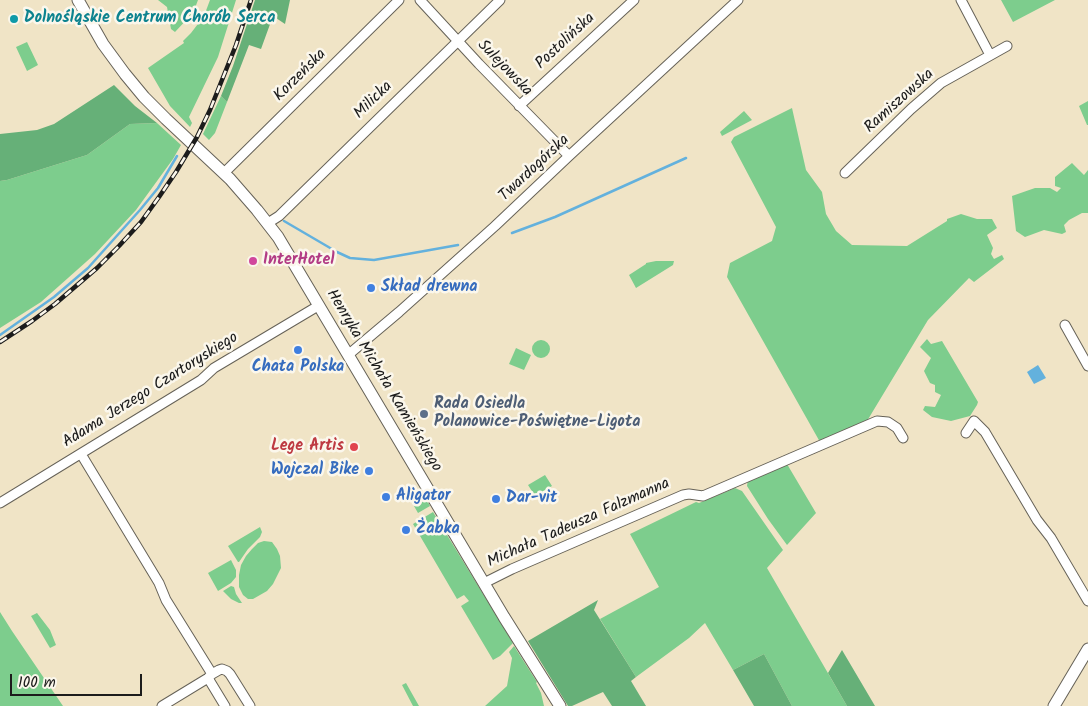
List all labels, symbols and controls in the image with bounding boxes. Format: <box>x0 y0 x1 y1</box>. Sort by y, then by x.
place label: Dolnośląskie Centrum Chorób Serca <box>24 9 275 29</box>
street label: Postolińska <box>532 10 600 74</box>
marker: Dolnośląskie Centrum Chorób Serca <box>8 13 20 25</box>
street label: Sulejowska <box>472 37 536 101</box>
street label: Korzeńska <box>271 46 331 106</box>
street label: Ramiszowska <box>861 66 939 138</box>
street label: Milicka <box>351 78 397 124</box>
street label: Twardogórska <box>496 132 574 206</box>
place label: InterHotel <box>263 251 335 271</box>
marker: InterHotel <box>247 255 259 267</box>
place label: Skład drewna <box>381 278 477 298</box>
marker: Skład drewna <box>365 282 377 294</box>
street label: Henryka Michała Kamieńskiego <box>321 286 445 476</box>
street label: Adama Jerzego Czartoryskiego <box>60 329 242 453</box>
marker: Chata Polska <box>292 344 304 356</box>
place label: Chata Polska <box>252 358 344 378</box>
place label: Rada Osiedla Polanowice-Poświętne-Ligota <box>434 395 640 433</box>
marker: Rada Osiedla Polanowice-Poświętne-Ligota <box>418 408 430 420</box>
place label: Lege Artis <box>271 437 344 457</box>
marker: Lege Artis <box>348 441 360 453</box>
place label: Wojczal Bike <box>271 461 359 481</box>
marker: Wojczal Bike <box>363 465 375 477</box>
street label: Michała Tadeusza Falzmanna <box>485 475 673 573</box>
place label: Aligator <box>396 487 451 507</box>
place label: Dar-vit <box>506 489 557 509</box>
marker: Aligator <box>380 491 392 503</box>
marker: Dar-vit <box>490 493 502 505</box>
place label: Żabka <box>416 520 460 540</box>
marker: Żabka <box>400 524 412 536</box>
scale bar <box>12 664 145 696</box>
text: 100 m <box>18 671 56 695</box>

